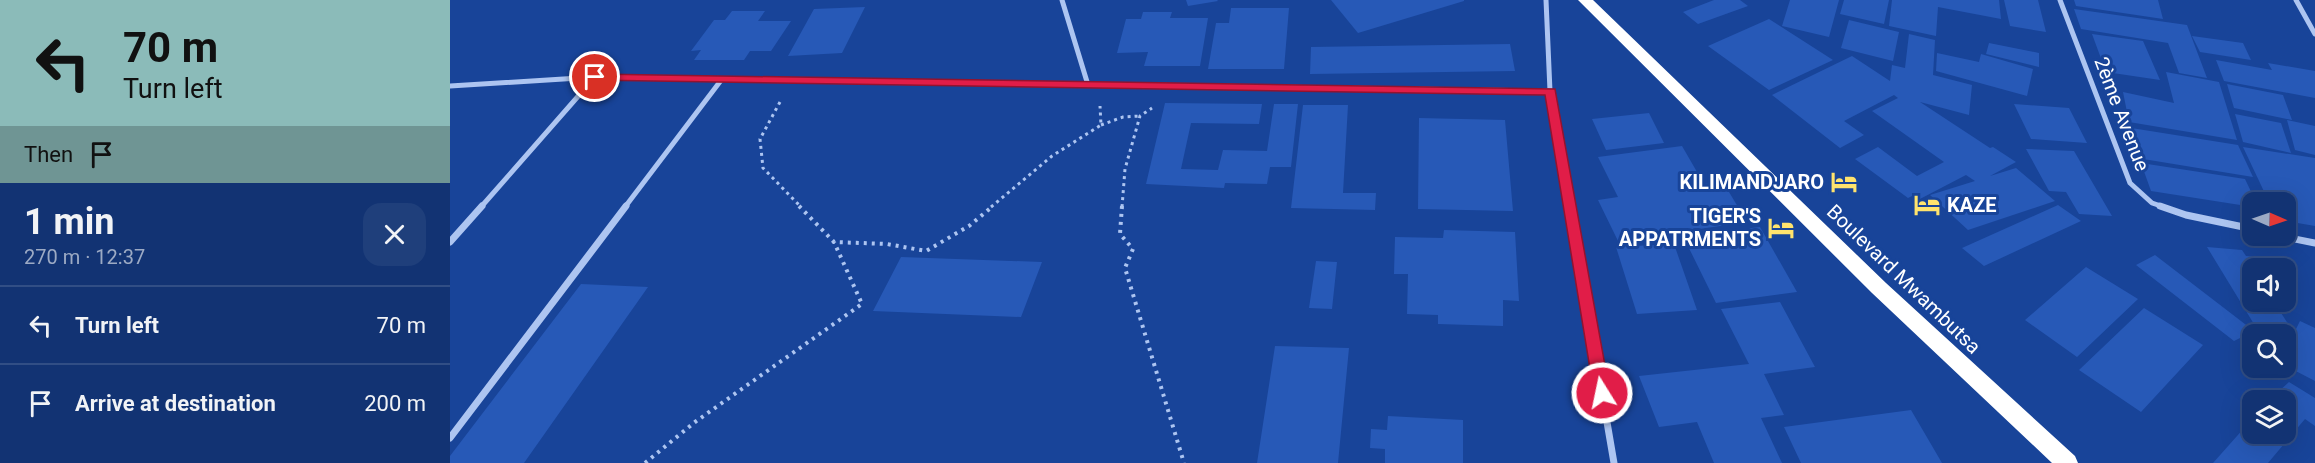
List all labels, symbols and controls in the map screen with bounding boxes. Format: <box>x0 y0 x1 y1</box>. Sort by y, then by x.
text: 70 m <box>123 23 218 72</box>
icon: left <box>24 24 102 102</box>
pin <box>569 51 620 102</box>
street label: 2ème Avenue <box>2089 54 2155 174</box>
icon: arrive <box>578 60 611 93</box>
text: Turn left <box>123 73 223 105</box>
icon: arrive <box>85 138 118 171</box>
text: Then <box>24 142 73 167</box>
hotel icon: KILIMANDJARO <box>1829 167 1859 197</box>
place label: KILIMANDJARO <box>1680 170 1824 194</box>
hotel icon: KAZE <box>1912 190 1942 220</box>
north arrow <box>2242 192 2296 246</box>
map controls <box>2242 192 2296 444</box>
place label: KAZE <box>1947 193 1997 217</box>
street label: Boulevard Mwambutsa <box>1822 199 1986 359</box>
text: 1 min <box>24 201 115 243</box>
button: close <box>363 203 426 266</box>
place label: TIGER'S APPATRMENTS <box>1619 204 1761 251</box>
hotel icon: TIGER'S APPATRMENTS <box>1766 213 1796 243</box>
text: 270 m · 12:37 <box>24 245 145 269</box>
button: sound <box>2242 258 2296 312</box>
icon: left <box>24 309 57 342</box>
text: Turn left <box>75 313 159 338</box>
text: 70 m <box>377 313 426 338</box>
button: search <box>2242 324 2296 378</box>
position arrow <box>1570 361 1634 425</box>
icon: arrive <box>24 387 57 420</box>
button: layers <box>2242 390 2296 444</box>
text: Arrive at destination <box>75 391 276 416</box>
text: 200 m <box>364 391 426 416</box>

